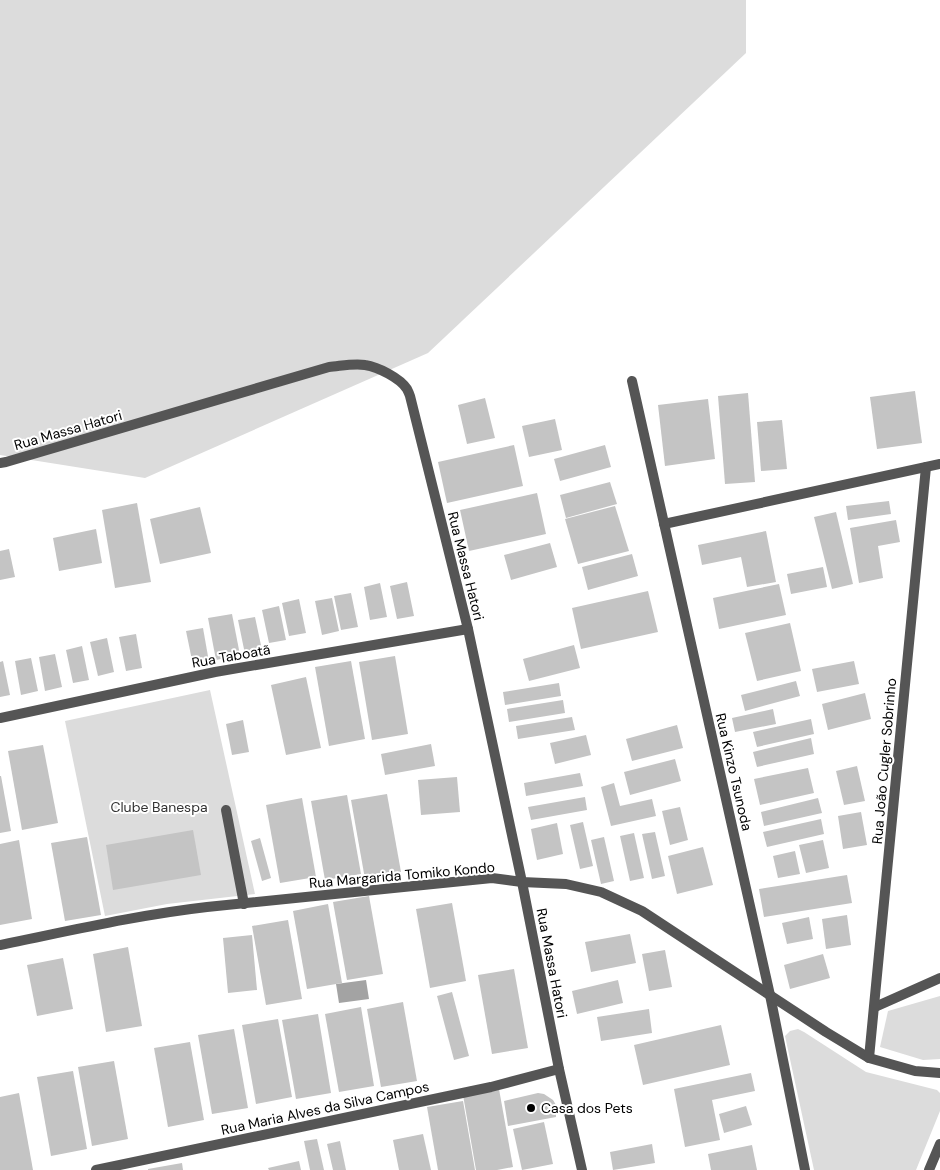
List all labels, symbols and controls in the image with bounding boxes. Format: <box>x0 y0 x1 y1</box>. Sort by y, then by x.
street label: Rua Massa Hatori <box>12 406 124 454</box>
street label: Rua Massa Hatori <box>444 510 488 622</box>
street label: Rua Taboatã <box>190 640 272 672</box>
street label: Rua João Cugler Sobrinho <box>868 677 900 845</box>
street label: Rua Kinzo Tsunoda <box>712 711 756 833</box>
park label: Clube Banespa <box>110 798 208 816</box>
street label: Rua Margarida Tomiko Kondo <box>308 858 496 892</box>
street label: Rua Massa Hatori <box>533 907 571 1019</box>
street label: Rua Maria Alves da Silva Campos <box>219 1077 431 1139</box>
place label: Casa dos Pets <box>541 1099 633 1117</box>
marker: Casa dos Pets <box>525 1102 537 1114</box>

